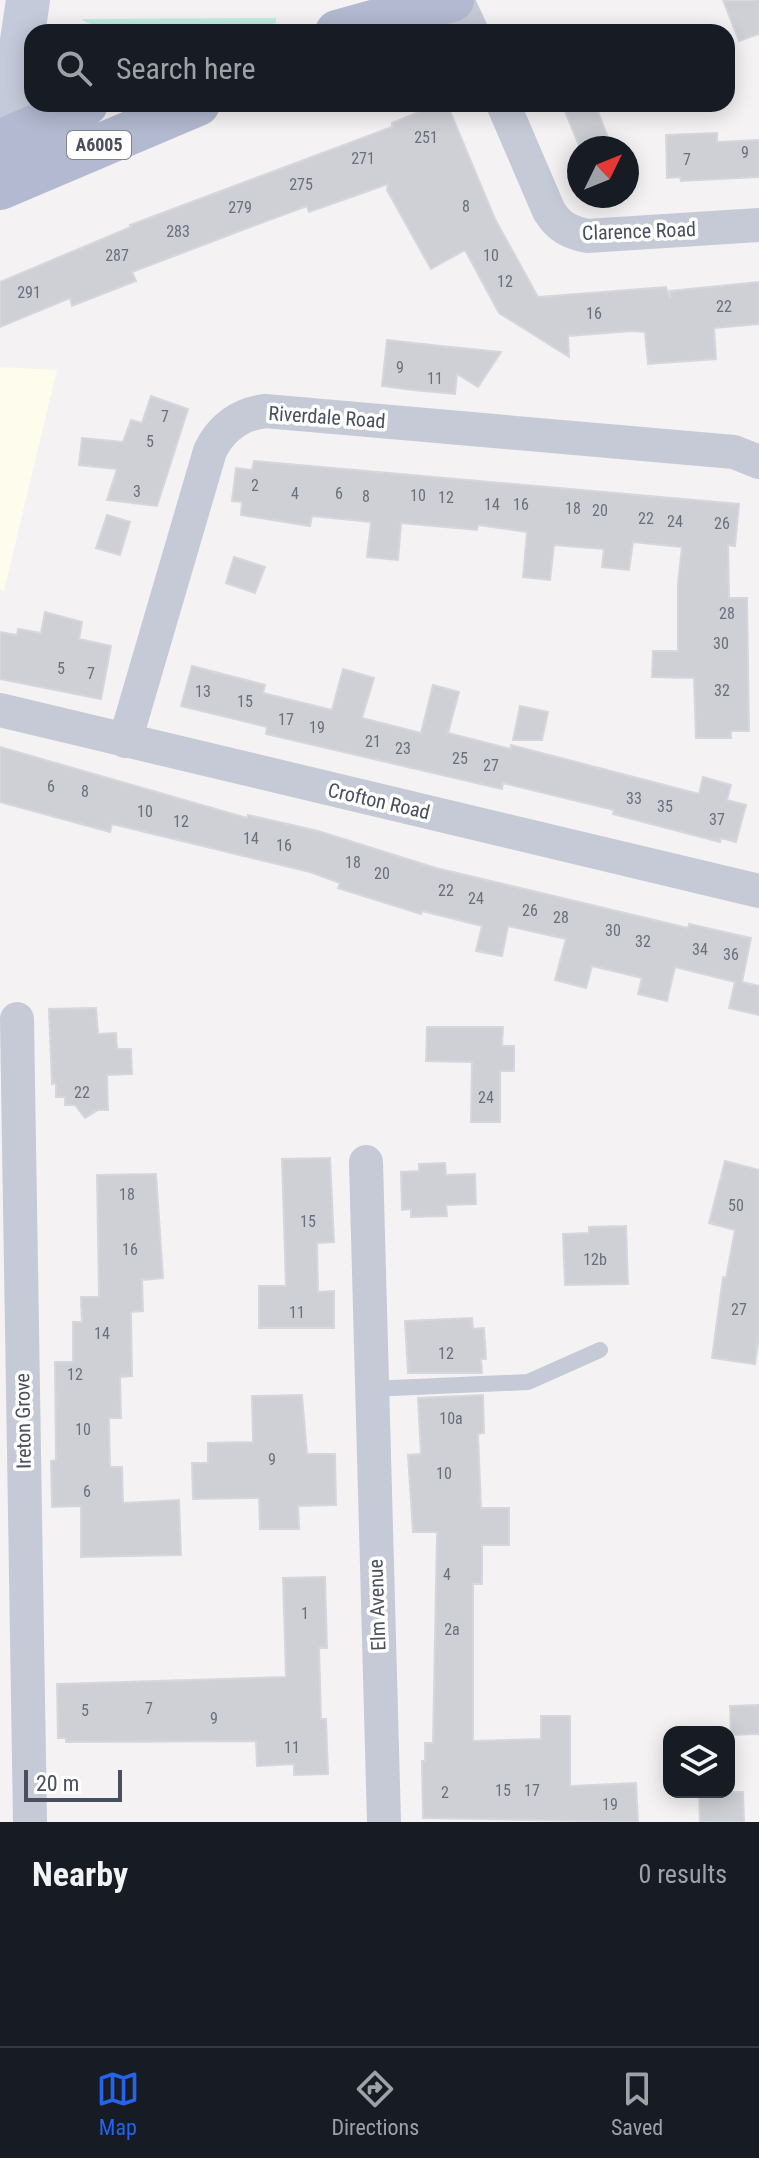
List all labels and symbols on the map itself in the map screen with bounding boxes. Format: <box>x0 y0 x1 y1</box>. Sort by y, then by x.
house number: 251 <box>414 128 438 147</box>
road number: A6005 <box>67 131 131 159</box>
north arrow <box>567 136 639 208</box>
house number: 9 <box>741 143 749 162</box>
house number: 271 <box>351 149 375 168</box>
house number: 7 <box>683 150 691 169</box>
house number: 275 <box>289 175 313 194</box>
house number: 8 <box>462 197 470 216</box>
house number: 279 <box>228 198 252 217</box>
street label: Clarence Road <box>582 217 696 245</box>
house number: 283 <box>166 222 190 241</box>
house number: 287 <box>105 246 129 265</box>
house number: 10 <box>483 246 499 265</box>
house number: 12 <box>497 272 513 291</box>
house number: 291 <box>17 283 41 302</box>
house number: 22 <box>716 297 732 316</box>
house number: 16 <box>586 304 602 323</box>
house number: 9 <box>396 358 404 377</box>
house number: 11 <box>427 369 443 388</box>
street label: Riverdale Road <box>268 401 386 433</box>
house number: 7 <box>161 407 169 426</box>
house number: 5 <box>146 432 154 451</box>
house number: 2 <box>251 476 259 495</box>
house number: 3 <box>133 482 141 501</box>
house number: 4 <box>291 484 299 503</box>
house number: 6 <box>335 484 343 503</box>
house number: 10 <box>410 486 426 505</box>
house number: 8 <box>362 487 370 506</box>
house number: 12 <box>438 488 454 507</box>
house number: 14 <box>484 495 500 514</box>
house number: 16 <box>513 495 529 514</box>
house number: 18 <box>565 499 581 518</box>
house number: 20 <box>592 501 608 520</box>
house number: 22 <box>638 509 654 528</box>
house number: 24 <box>667 512 683 531</box>
house number: 26 <box>714 514 730 533</box>
house number: 28 <box>719 604 735 623</box>
house number: 30 <box>713 634 729 653</box>
house number: 5 <box>57 659 65 678</box>
house number: 7 <box>87 664 95 683</box>
house number: 32 <box>714 681 730 700</box>
house number: 13 <box>195 682 211 701</box>
house number: 15 <box>237 692 253 711</box>
house number: 17 <box>278 710 294 729</box>
house number: 19 <box>309 718 325 737</box>
house number: 21 <box>365 732 381 751</box>
house number: 23 <box>395 739 411 758</box>
house number: 25 <box>452 749 468 768</box>
house number: 27 <box>483 756 499 775</box>
house number: 6 <box>47 777 55 796</box>
street label: Crofton Road <box>326 778 432 824</box>
house number: 8 <box>81 782 89 801</box>
house number: 33 <box>626 789 642 808</box>
house number: 35 <box>657 797 673 816</box>
house number: 10 <box>137 802 153 821</box>
house number: 37 <box>709 810 725 829</box>
house number: 12 <box>173 812 189 831</box>
house number: 14 <box>243 829 259 848</box>
house number: 16 <box>276 836 292 855</box>
house number: 18 <box>345 853 361 872</box>
house number: 20 <box>374 864 390 883</box>
house number: 22 <box>438 881 454 900</box>
house number: 24 <box>468 889 484 908</box>
house number: 26 <box>522 901 538 920</box>
house number: 28 <box>553 908 569 927</box>
house number: 30 <box>605 921 621 940</box>
house number: 32 <box>635 932 651 951</box>
house number: 34 <box>692 940 708 959</box>
house number: 36 <box>723 945 739 964</box>
house number: 22 <box>74 1083 90 1102</box>
house number: 24 <box>478 1088 494 1107</box>
house number: 18 <box>119 1185 135 1204</box>
house number: 50 <box>728 1196 744 1215</box>
house number: 15 <box>300 1212 316 1231</box>
house number: 16 <box>122 1240 138 1259</box>
house number: 12b <box>583 1250 607 1269</box>
house number: 27 <box>731 1300 747 1319</box>
house number: 11 <box>289 1303 305 1322</box>
house number: 14 <box>94 1324 110 1343</box>
house number: 12 <box>438 1344 454 1363</box>
house number: 12 <box>67 1365 83 1384</box>
street label: Ireton Grove <box>10 1373 36 1469</box>
house number: 10a <box>439 1409 463 1428</box>
house number: 10 <box>75 1420 91 1439</box>
house number: 9 <box>268 1450 276 1469</box>
house number: 10 <box>436 1464 452 1483</box>
house number: 6 <box>83 1482 91 1501</box>
street label: Elm Avenue <box>363 1559 391 1651</box>
house number: 4 <box>443 1565 451 1584</box>
house number: 1 <box>301 1604 309 1623</box>
house number: 2a <box>444 1620 460 1639</box>
house number: 7 <box>145 1699 153 1718</box>
house number: 5 <box>81 1701 89 1720</box>
house number: 9 <box>210 1709 218 1728</box>
house number: 11 <box>284 1738 300 1757</box>
scale bar <box>24 1766 122 1802</box>
house number: 15 <box>495 1781 511 1800</box>
house number: 17 <box>524 1781 540 1800</box>
house number: 2 <box>441 1783 449 1802</box>
house number: 19 <box>602 1795 618 1814</box>

